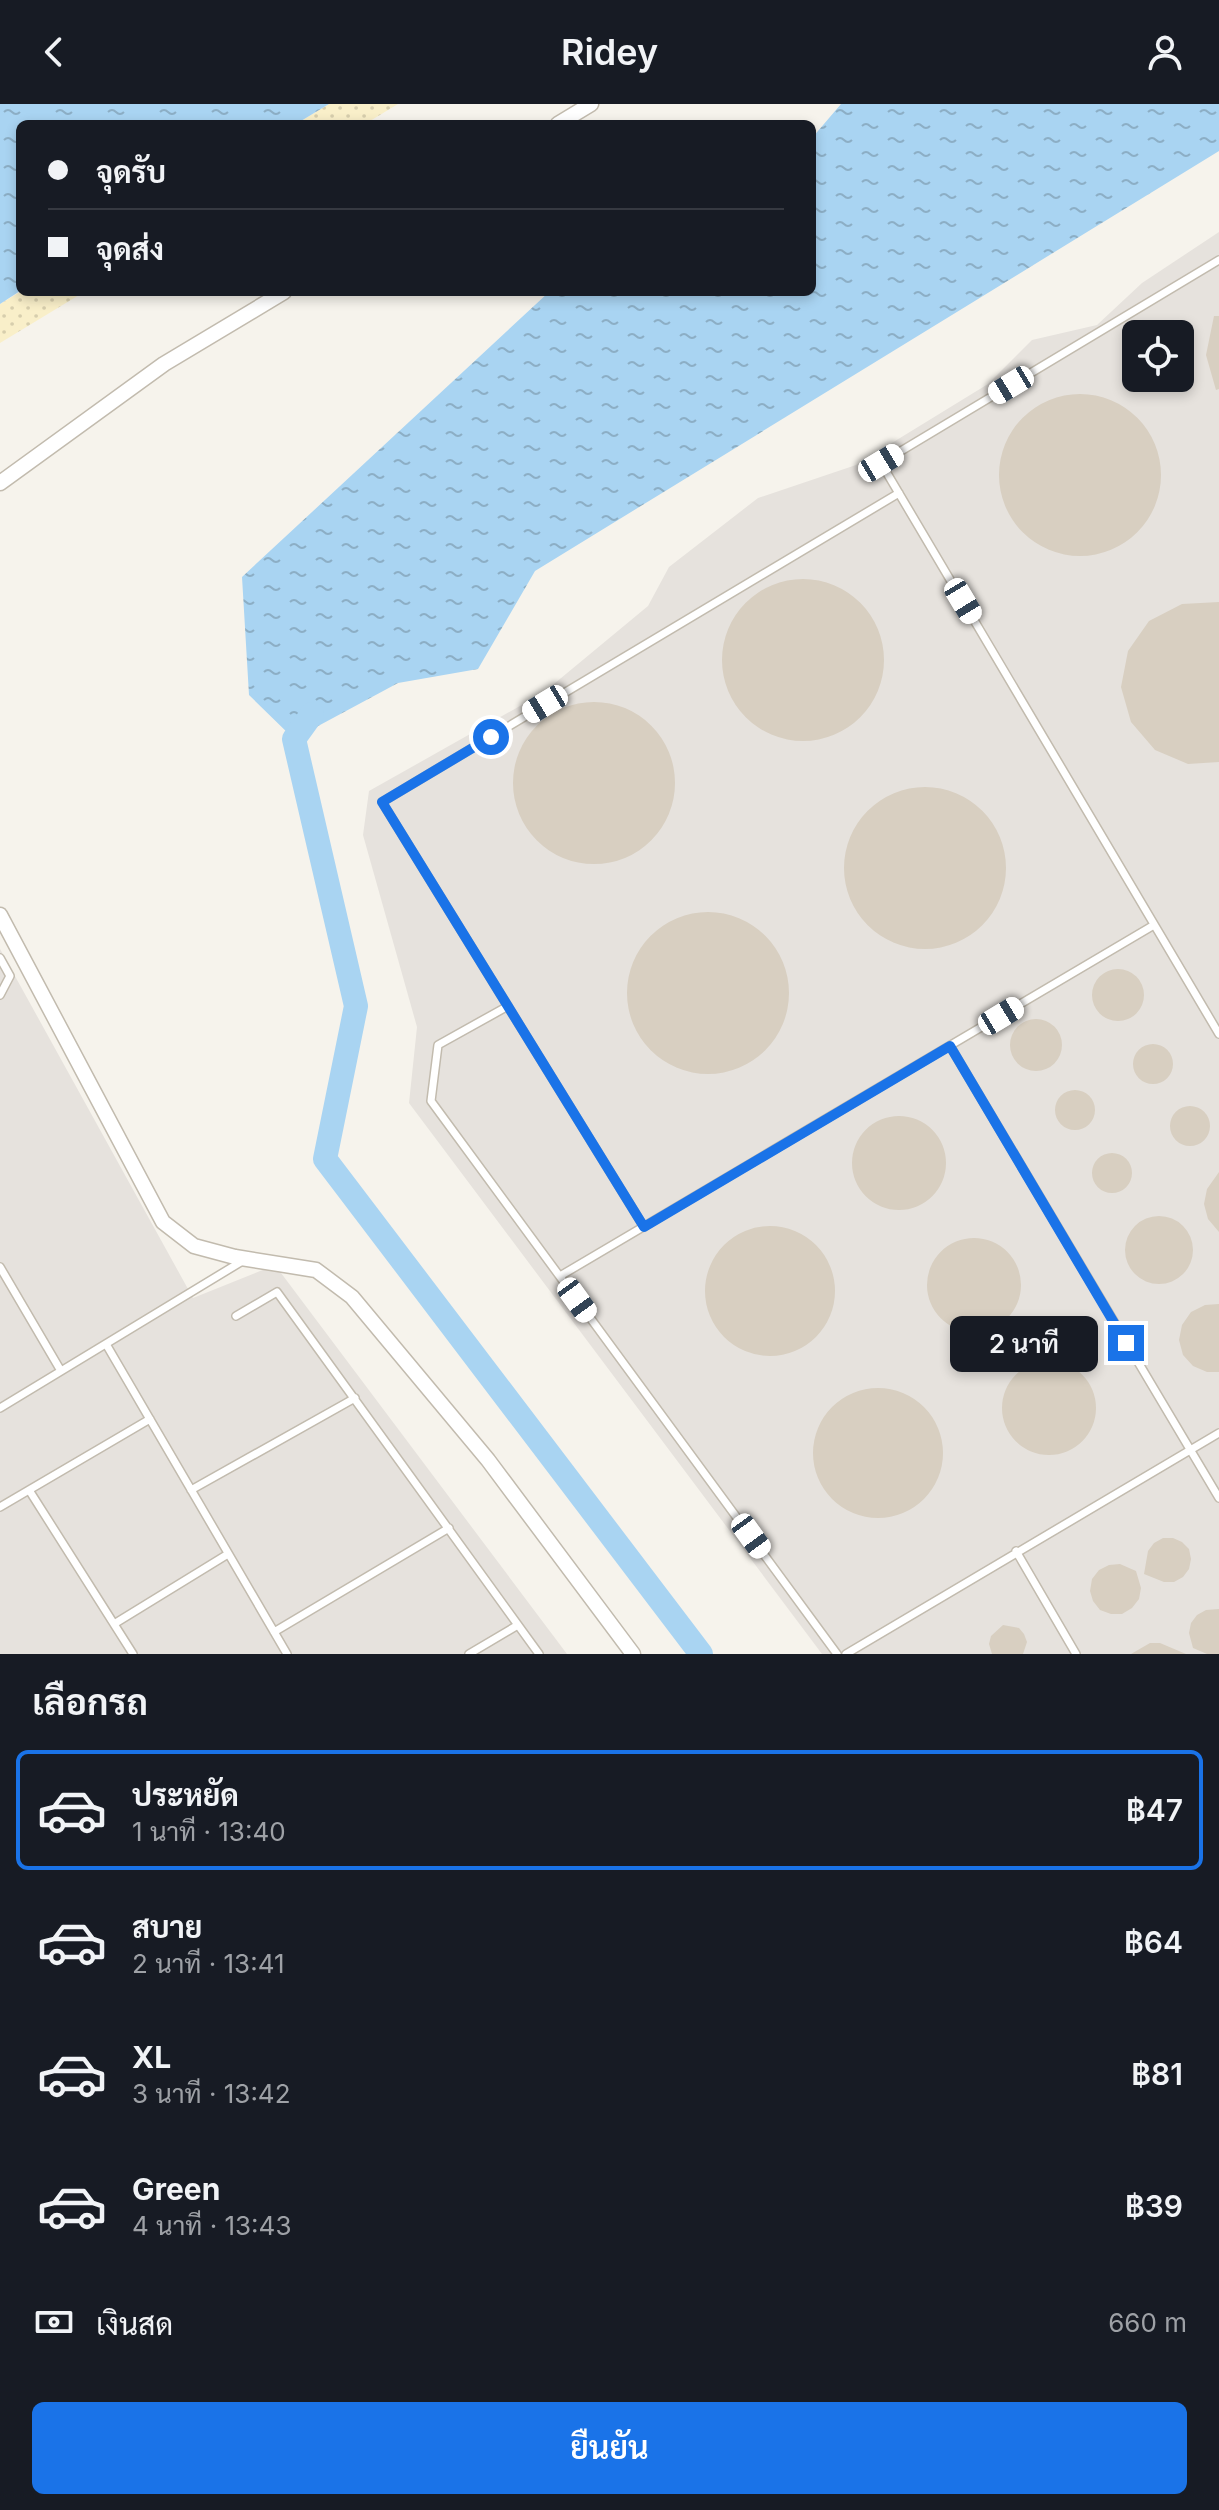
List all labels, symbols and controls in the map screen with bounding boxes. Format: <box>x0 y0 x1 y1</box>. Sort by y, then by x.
icon: back <box>32 30 76 74</box>
text: Ridey <box>561 30 658 74</box>
icon: person <box>1143 30 1187 74</box>
text: จุดรับ <box>96 154 166 190</box>
text: จุดส่ง <box>96 231 164 267</box>
map controls <box>1122 320 1194 392</box>
button: locate <box>1122 320 1194 392</box>
car <box>984 362 1038 408</box>
car <box>854 440 908 486</box>
car <box>940 574 986 628</box>
car <box>518 681 572 727</box>
route start <box>473 719 509 755</box>
car <box>974 993 1028 1039</box>
car <box>553 1274 601 1326</box>
callout: 2 นาที <box>950 1315 1098 1371</box>
route end <box>1108 1325 1144 1361</box>
text: 2 นาที <box>989 1328 1059 1359</box>
car <box>727 1510 775 1562</box>
text: เลือกรถ <box>32 1680 148 1724</box>
icon: car <box>36 1774 108 1846</box>
text: ประหยัด <box>132 1777 239 1813</box>
text: ฿47 <box>1126 1792 1183 1828</box>
text: 1 นาที · 13:40 <box>132 1816 286 1847</box>
icon: car <box>36 1906 108 1978</box>
text: สบาย <box>132 1909 202 1945</box>
text: ฿64 <box>1124 1924 1183 1960</box>
text: 2 นาที · 13:41 <box>132 1948 285 1979</box>
icon: car <box>36 2038 108 2110</box>
text: XL <box>132 2039 171 2075</box>
text: ฿81 <box>1131 2056 1183 2092</box>
text: 3 นาที · 13:42 <box>132 2078 291 2109</box>
icon: car <box>36 2170 108 2242</box>
text: Green <box>132 2171 220 2207</box>
text: ฿39 <box>1125 2188 1183 2224</box>
text: 4 นาที · 13:43 <box>132 2210 291 2241</box>
icon: cash <box>32 2300 76 2344</box>
text: เงินสด <box>96 2306 173 2342</box>
text: 660 m <box>1108 2307 1187 2338</box>
button: ยืนยัน <box>32 2402 1187 2494</box>

